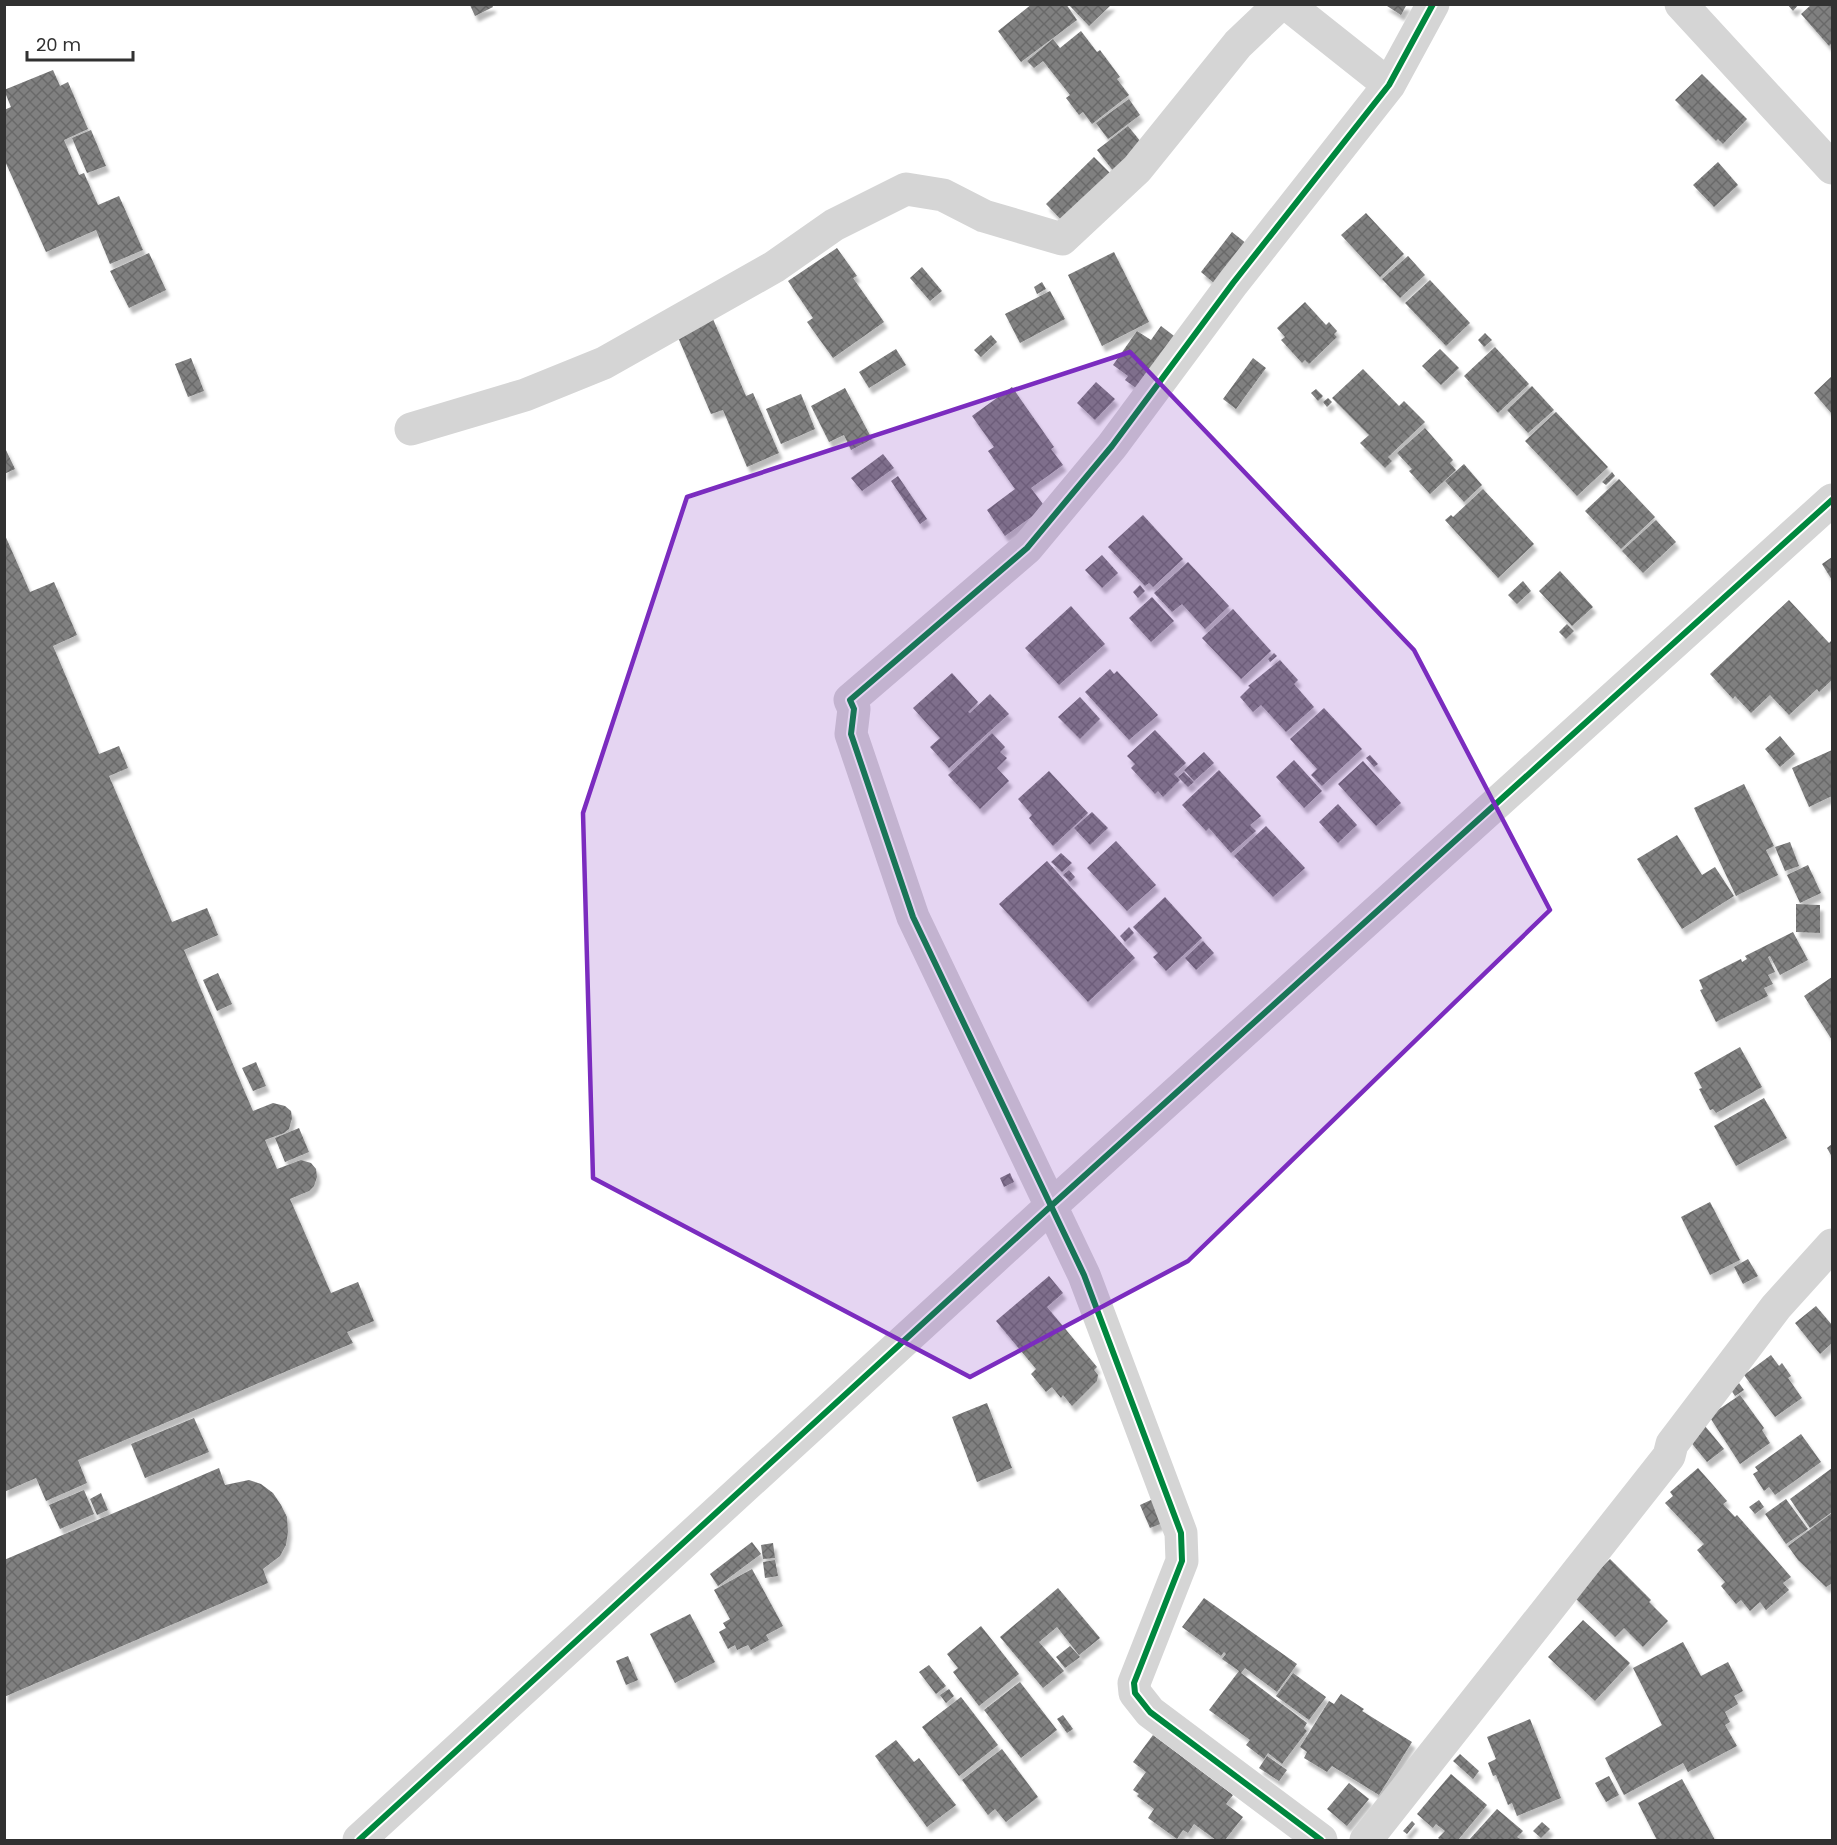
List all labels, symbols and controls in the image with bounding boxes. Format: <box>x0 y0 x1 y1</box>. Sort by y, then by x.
scale bar <box>27 24 134 62</box>
text: 20 m <box>36 32 81 57</box>

